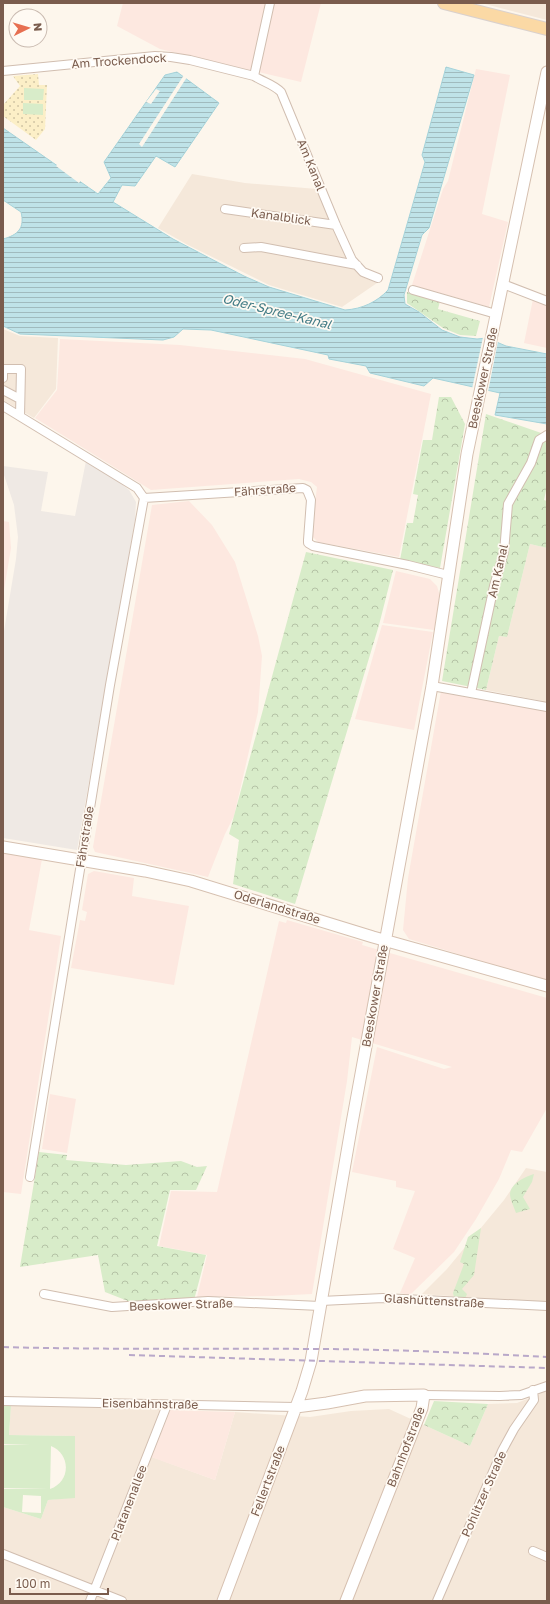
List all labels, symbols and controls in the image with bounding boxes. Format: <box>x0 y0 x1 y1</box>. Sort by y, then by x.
north arrow <box>8 8 48 48</box>
text: N <box>32 22 45 32</box>
street label: Am Trockendock <box>71 50 167 71</box>
street label: Am Kanal <box>294 137 329 193</box>
street label: Kanalblick <box>250 205 312 228</box>
water label: Oder-Spree-Kanal <box>221 290 334 332</box>
street label: Beeskower Straße <box>464 326 501 430</box>
street label: Fährstraße <box>233 480 297 499</box>
street label: Am Kanal <box>484 542 511 599</box>
street label: Fährstraße <box>72 805 97 869</box>
street label: Oderlandstraße <box>232 886 322 927</box>
street label: Beeskower Straße <box>358 944 391 1048</box>
street label: Glashüttenstraße <box>384 1290 485 1311</box>
street label: Beeskower Straße <box>129 1295 233 1314</box>
street label: Eisenbahnstraße <box>102 1395 198 1412</box>
street label: Bahnhofstraße <box>383 1404 428 1489</box>
street label: Fellertstraße <box>247 1443 288 1518</box>
street label: Pohlitzer Straße <box>458 1448 509 1539</box>
street label: Platanenallee <box>107 1463 150 1543</box>
scale bar <box>10 1570 108 1596</box>
text: 100 m <box>16 1576 50 1591</box>

